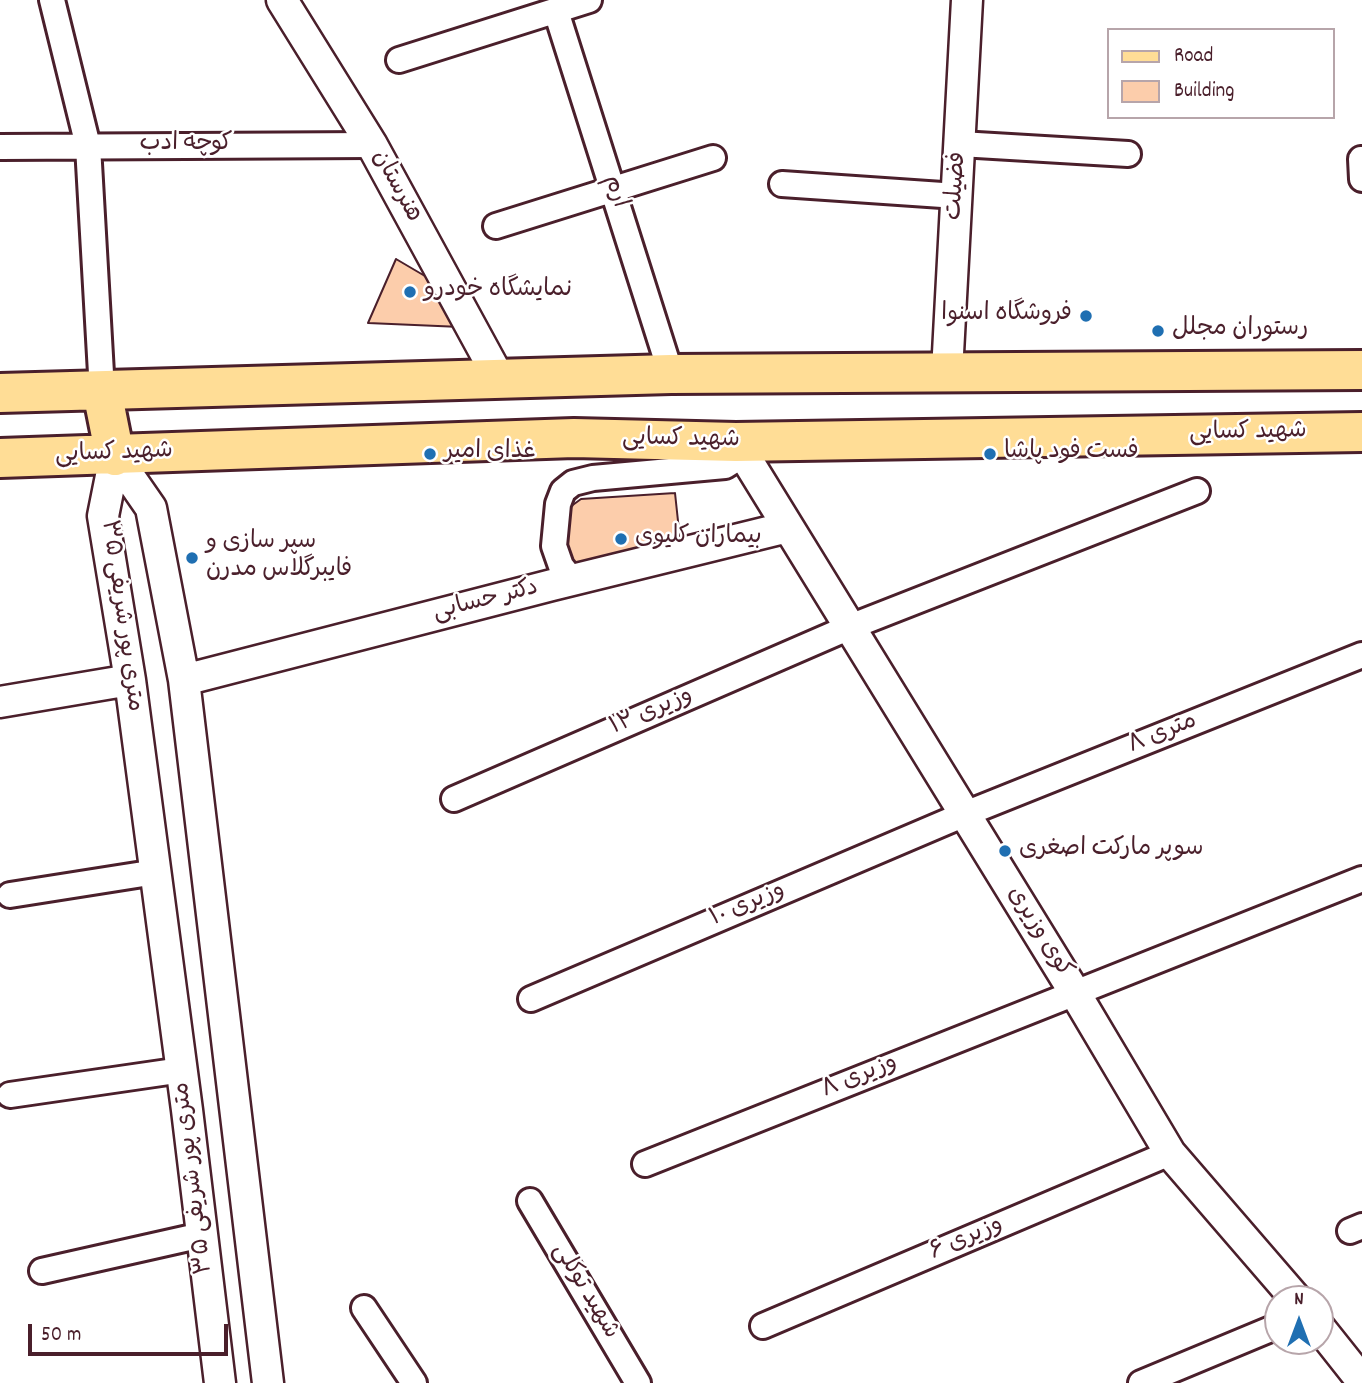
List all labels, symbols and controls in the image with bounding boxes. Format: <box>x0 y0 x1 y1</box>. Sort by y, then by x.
legend <box>1106 28 1334 119</box>
text: Road <box>1174 42 1213 72</box>
text: Building <box>1174 77 1234 107</box>
street label: کوچه ادب <box>139 132 233 160</box>
street label: هنرستان <box>363 146 427 228</box>
street label: فضیلت <box>941 151 975 221</box>
street label: ارم <box>595 172 633 212</box>
place label: نمایشگاه خودرو <box>424 278 572 306</box>
marker: نمایشگاه خودرو <box>402 284 418 300</box>
place label: فروشگاه اسنوا <box>941 302 1072 330</box>
marker: فروشگاه اسنوا <box>1078 308 1094 324</box>
place label: رستوران مجلل <box>1172 317 1308 345</box>
marker: رستوران مجلل <box>1150 323 1166 339</box>
street label: شهید کسایی <box>1189 419 1307 449</box>
street label: شهید کسایی <box>622 426 740 456</box>
street label: شهید کسایی <box>55 439 173 471</box>
place label: غذای امیر <box>444 440 536 468</box>
place label: فست فود پاشا <box>1004 440 1139 468</box>
marker: غذای امیر <box>422 446 438 462</box>
marker: فست فود پاشا <box>982 446 998 462</box>
street label: ۳۵ متری پور شریفی <box>92 518 148 714</box>
place label: بیماران کلیوی <box>635 525 762 553</box>
place label: سپر سازی و فایبرگلاس مدرن <box>206 530 352 586</box>
marker: بیماران کلیوی <box>613 531 629 547</box>
marker: سپر سازی و فایبرگلاس مدرن <box>184 550 200 566</box>
street label: دکتر حسابی <box>430 575 542 629</box>
street label: وزيری ۱۲ <box>606 683 698 743</box>
street label: متری ۸ <box>1124 708 1202 762</box>
place label: سوپر مارکت اصغری <box>1019 837 1204 865</box>
marker: سوپر مارکت اصغری <box>997 843 1013 859</box>
street label: وزیری ۱۰ <box>706 877 790 935</box>
street label: کوی وزیری <box>999 882 1077 984</box>
street label: وزیری ۸ <box>818 1050 902 1106</box>
street label: ۳۵ متری پور شریفی <box>169 1080 221 1276</box>
street label: وزیری ۶ <box>926 1212 1008 1268</box>
street label: شهید توکلی <box>544 1239 624 1345</box>
north arrow <box>1264 1285 1334 1355</box>
text: N <box>1294 1287 1304 1314</box>
scale bar <box>32 1310 231 1354</box>
text: 50 m <box>41 1321 81 1351</box>

